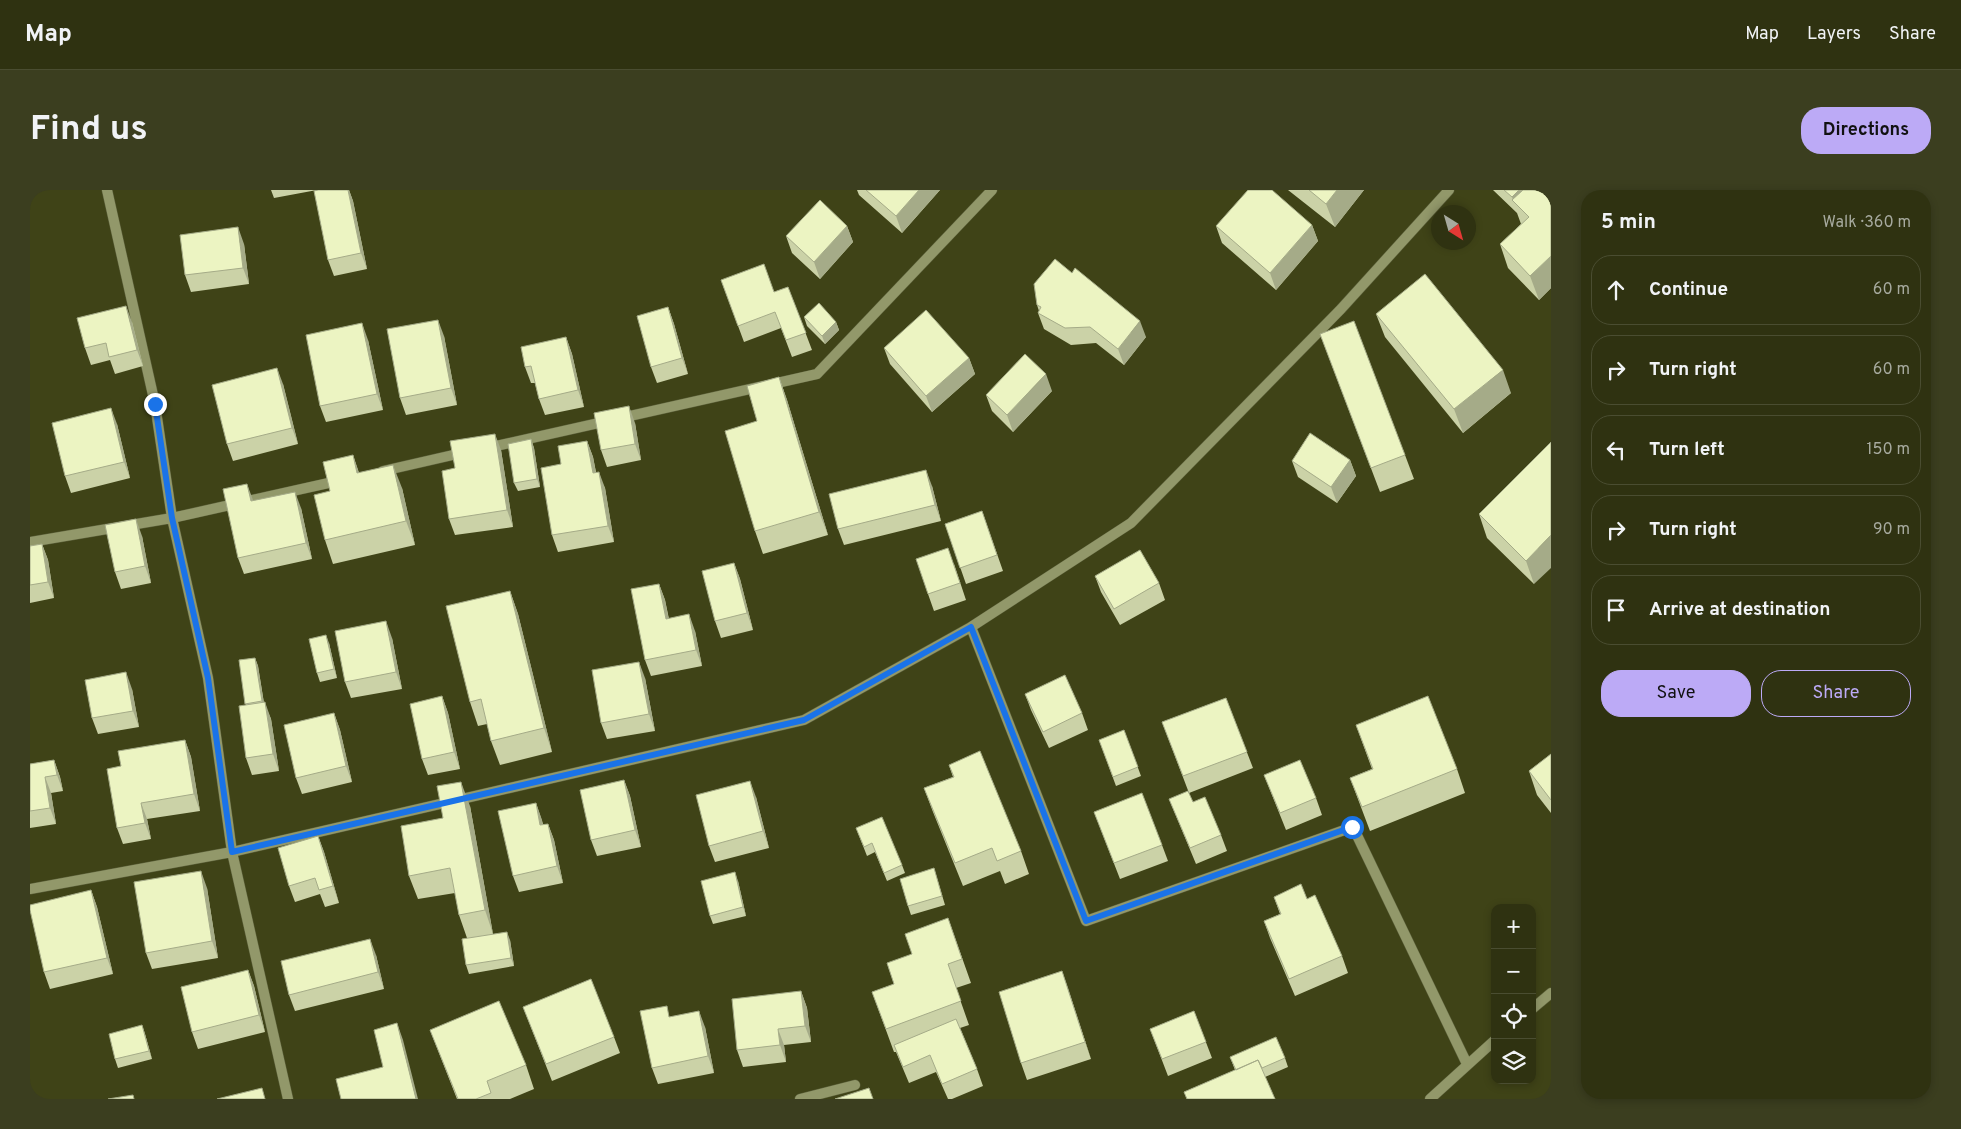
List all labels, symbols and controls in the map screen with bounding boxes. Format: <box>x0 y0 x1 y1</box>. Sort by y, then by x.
text: Map <box>25 20 72 50</box>
text: Map <box>1745 23 1779 46</box>
text: Layers <box>1807 23 1861 46</box>
text: Share <box>1889 23 1936 46</box>
button: Directions <box>1801 107 1931 154</box>
text: Find us <box>30 108 148 152</box>
north arrow <box>1431 205 1476 250</box>
text: 5 min <box>1601 209 1656 236</box>
text: Walk · 360 m <box>1823 213 1911 233</box>
icon: ahead <box>1602 276 1630 304</box>
text: Continue <box>1649 278 1728 302</box>
text: 60 m <box>1873 280 1910 300</box>
icon: right <box>1602 356 1630 384</box>
text: Turn right <box>1649 358 1737 382</box>
text: 60 m <box>1873 360 1910 380</box>
route end <box>144 393 167 416</box>
icon: left <box>1602 436 1630 464</box>
text: Turn left <box>1649 438 1725 462</box>
text: 150 m <box>1867 440 1910 460</box>
icon: right <box>1602 516 1630 544</box>
text: Turn right <box>1649 518 1737 542</box>
text: 90 m <box>1873 520 1910 540</box>
icon: arrive <box>1602 596 1630 624</box>
text: Arrive at destination <box>1649 598 1830 622</box>
button: Save <box>1601 670 1751 717</box>
button: Share <box>1761 670 1911 717</box>
route start <box>1341 816 1364 839</box>
map controls <box>1491 904 1536 1084</box>
button: + <box>1491 904 1536 949</box>
button: − <box>1491 949 1536 994</box>
button: locate <box>1491 994 1536 1039</box>
button: layers <box>1491 1039 1536 1084</box>

